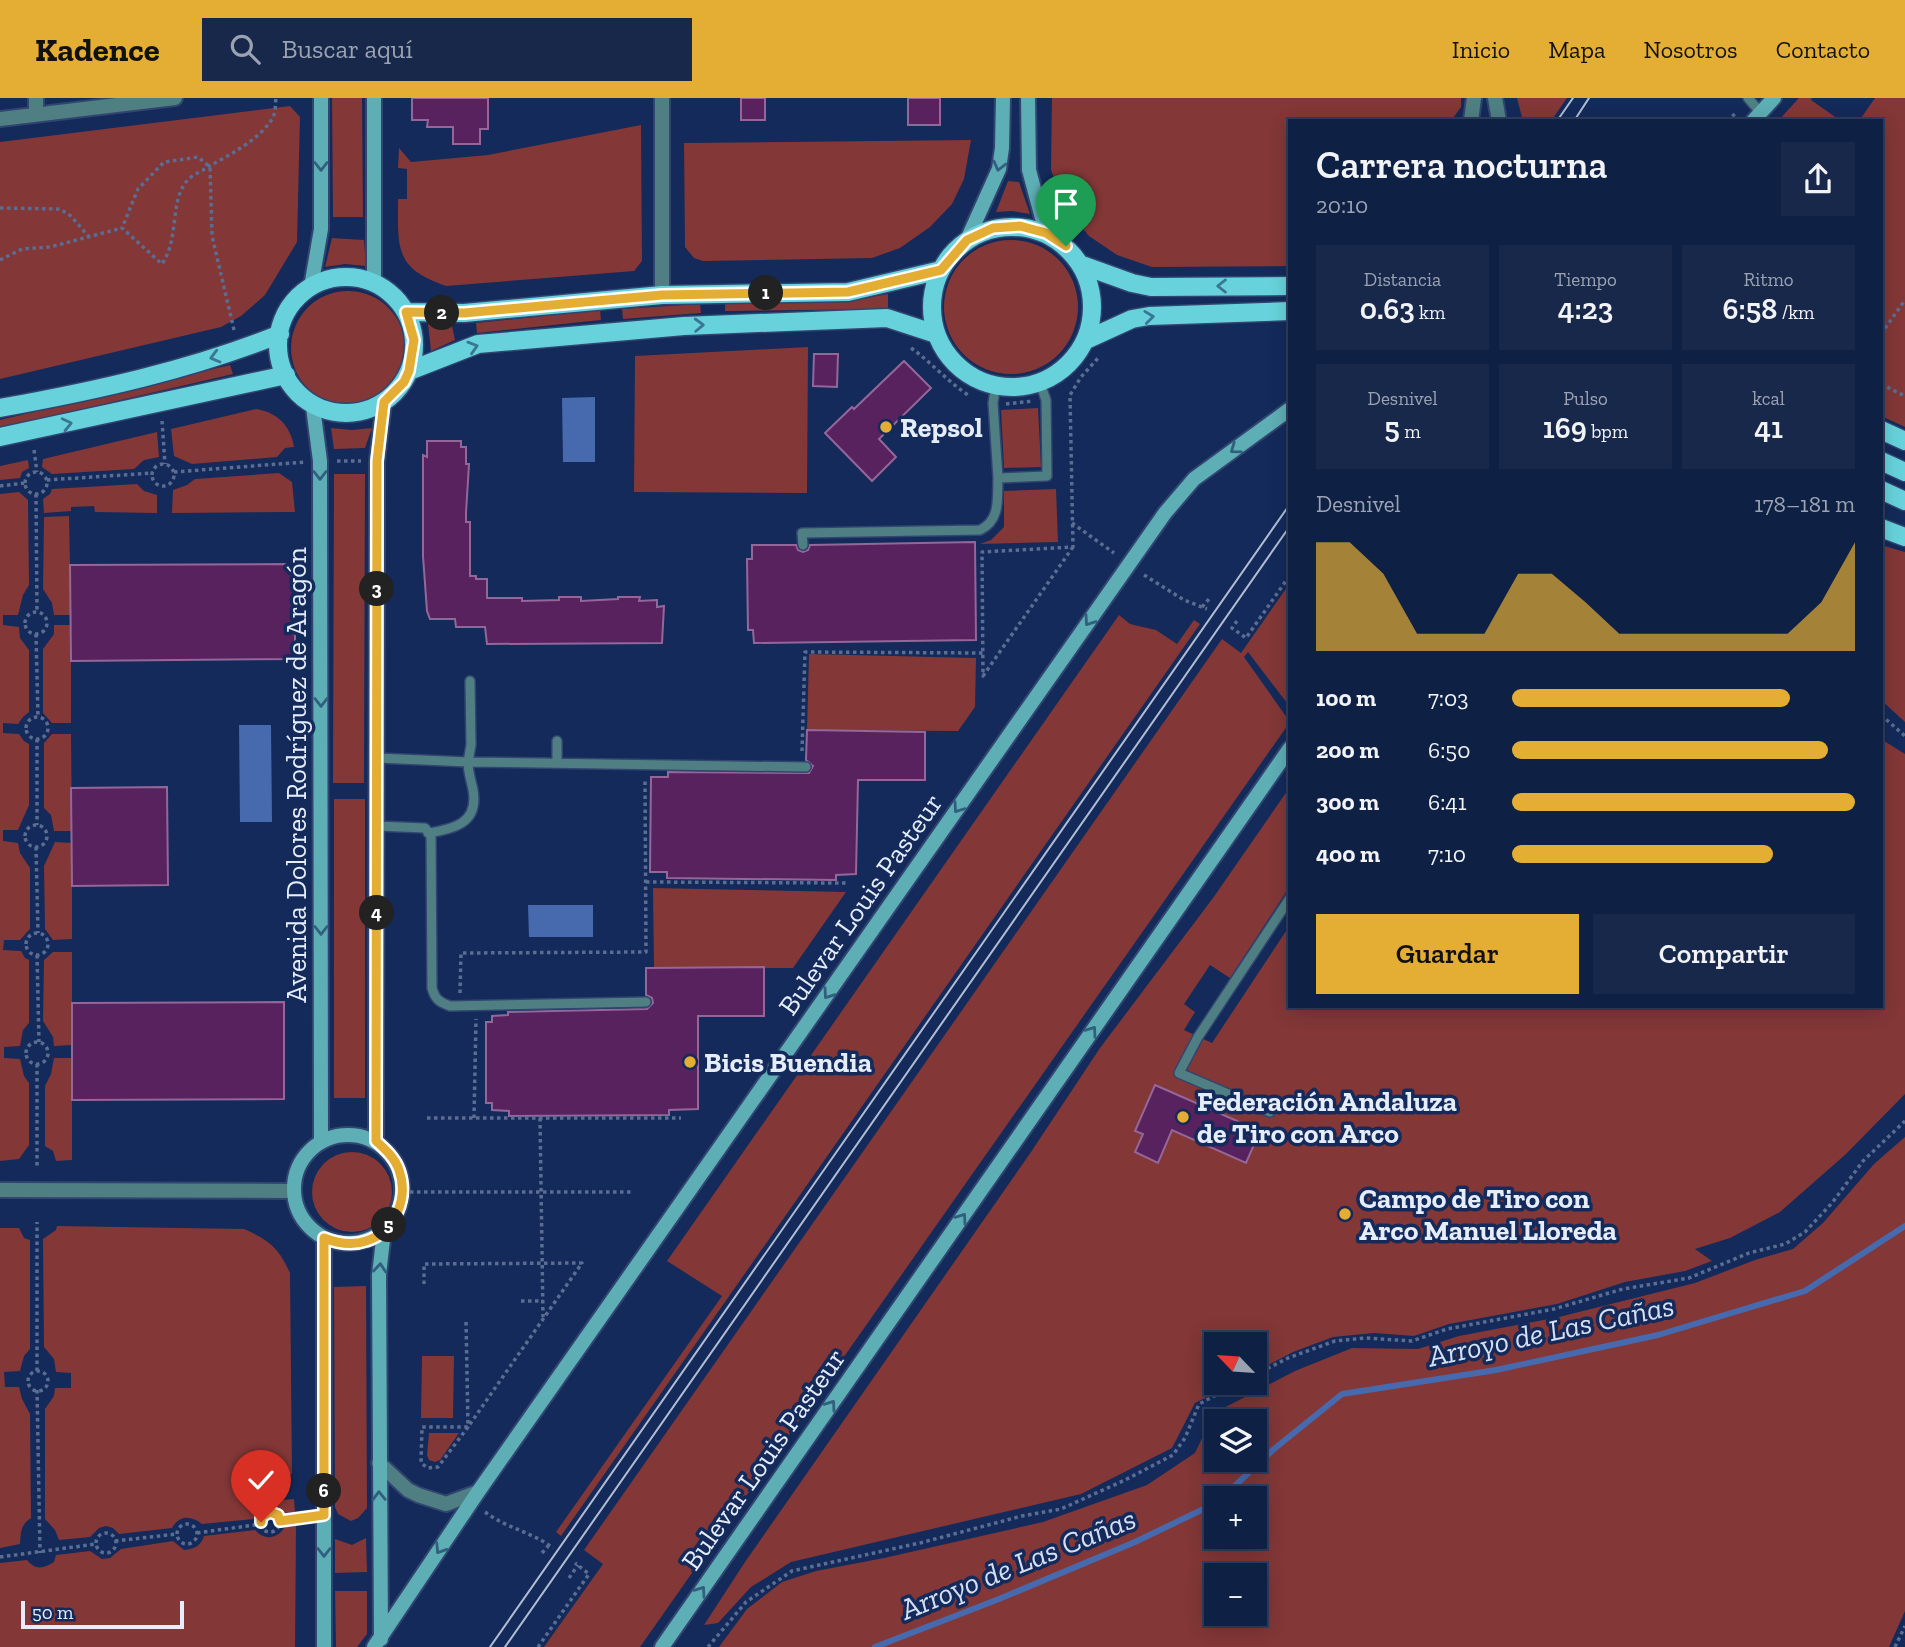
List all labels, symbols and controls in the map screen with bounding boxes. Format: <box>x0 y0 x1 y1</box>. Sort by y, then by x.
search box <box>202 18 692 81</box>
text: Kadence <box>35 30 160 69</box>
icon: search <box>226 30 264 68</box>
text: Buscar aquí <box>282 33 413 65</box>
text: Inicio <box>1452 35 1510 64</box>
text: Mapa <box>1548 35 1605 64</box>
text: Nosotros <box>1643 35 1738 64</box>
text: Contacto <box>1776 35 1870 64</box>
text: Carrera nocturna <box>1316 142 1607 188</box>
button: share <box>1781 142 1855 216</box>
one-way arrow <box>993 160 1007 172</box>
one-way arrow <box>313 161 329 172</box>
pin <box>1036 174 1096 246</box>
icon: arrive <box>1047 185 1085 223</box>
text: 20:10 <box>1316 191 1368 219</box>
text: Distancia <box>1364 268 1441 291</box>
text: Tiempo <box>1554 268 1617 291</box>
text: Ritmo <box>1743 268 1794 291</box>
pin: 1 <box>748 276 784 310</box>
one-way arrow <box>1216 278 1226 294</box>
text: 1 <box>762 281 769 304</box>
text: 0.63 <box>1360 291 1415 327</box>
text: 4:23 <box>1558 291 1613 327</box>
text: 6:58 <box>1723 291 1777 327</box>
pin: 2 <box>424 296 460 330</box>
text: 2 <box>436 301 447 324</box>
text: km <box>1415 301 1445 324</box>
text: /km <box>1777 301 1814 324</box>
one-way arrow <box>1143 309 1155 324</box>
one-way arrow <box>694 318 705 333</box>
one-way arrow <box>466 340 478 355</box>
one-way arrow <box>210 348 222 363</box>
text: Desnivel <box>1368 387 1437 410</box>
text: Pulso <box>1563 387 1608 410</box>
text: kcal <box>1752 387 1785 410</box>
text: 5 <box>1384 410 1400 446</box>
text: 169 <box>1543 410 1587 446</box>
text: 41 <box>1754 410 1783 446</box>
place label: Repsol <box>900 411 983 444</box>
one-way arrow <box>61 418 73 432</box>
marker: Repsol <box>878 419 894 435</box>
text: m <box>1400 420 1421 443</box>
text: bpm <box>1587 420 1628 443</box>
one-way arrow <box>1230 441 1243 453</box>
one-way arrow <box>312 470 328 481</box>
text: Desnivel <box>1316 490 1401 518</box>
text: 178–181 m <box>1754 490 1855 518</box>
street label: Avenida Dolores Rodríguez de Aragón <box>280 547 313 1003</box>
pin: 3 <box>360 572 394 606</box>
text: 3 <box>371 577 382 600</box>
one-way arrow <box>1084 614 1097 627</box>
text: 100 m <box>1316 684 1376 712</box>
text: 7:03 <box>1428 684 1468 712</box>
one-way arrow <box>313 698 329 708</box>
text: 200 m <box>1316 736 1379 764</box>
text: 6:50 <box>1428 736 1470 764</box>
street label: Bulevar Louis Pasteur <box>772 787 949 1021</box>
text: 300 m <box>1316 788 1379 816</box>
text: 6:41 <box>1428 788 1467 816</box>
one-way arrow <box>954 800 966 813</box>
text: 400 m <box>1316 840 1380 868</box>
text: 7:10 <box>1428 840 1466 868</box>
pin: 4 <box>360 896 394 930</box>
text: 4 <box>371 901 382 924</box>
button: Guardar <box>1316 914 1579 994</box>
button: Compartir <box>1593 914 1855 994</box>
one-way arrow <box>313 925 329 936</box>
one-way arrow <box>824 986 836 999</box>
one-way arrow <box>1084 1026 1096 1039</box>
place label: Bicis Buendia <box>704 1046 872 1079</box>
marker: Bicis Buendia <box>682 1054 698 1070</box>
place label: Federación Andaluza de Tiro con Arco <box>1197 1085 1457 1150</box>
marker: Federación Andaluza de Tiro con Arco <box>1175 1109 1191 1125</box>
place label: Campo de Tiro con Arco Manuel Lloreda <box>1359 1182 1617 1247</box>
marker: Campo de Tiro con Arco Manuel Lloreda <box>1337 1206 1353 1222</box>
pin: 5 <box>372 1208 406 1242</box>
text: 5 <box>384 1213 393 1236</box>
one-way arrow <box>953 1213 966 1226</box>
one-way arrow <box>372 1262 387 1273</box>
water label: Arroyo de Las Cañas <box>1424 1287 1677 1375</box>
north arrow <box>1204 1332 1267 1395</box>
map controls <box>1204 1332 1267 1626</box>
street label: Bulevar Louis Pasteur <box>675 1342 852 1576</box>
one-way arrow <box>823 1399 836 1412</box>
button: layers <box>1204 1409 1267 1472</box>
pin <box>231 1450 291 1522</box>
icon: check <box>242 1461 280 1499</box>
pin: 6 <box>306 1474 342 1508</box>
text: 6 <box>318 1479 329 1502</box>
button: + <box>1204 1486 1267 1549</box>
one-way arrow <box>372 1490 387 1501</box>
water label: Arroyo de Las Cañas <box>894 1500 1141 1628</box>
one-way arrow <box>435 1541 448 1554</box>
one-way arrow <box>316 1547 332 1557</box>
button: − <box>1204 1563 1267 1626</box>
one-way arrow <box>693 1586 705 1599</box>
scale bar <box>21 1598 184 1630</box>
text: 50 m <box>32 1601 73 1624</box>

